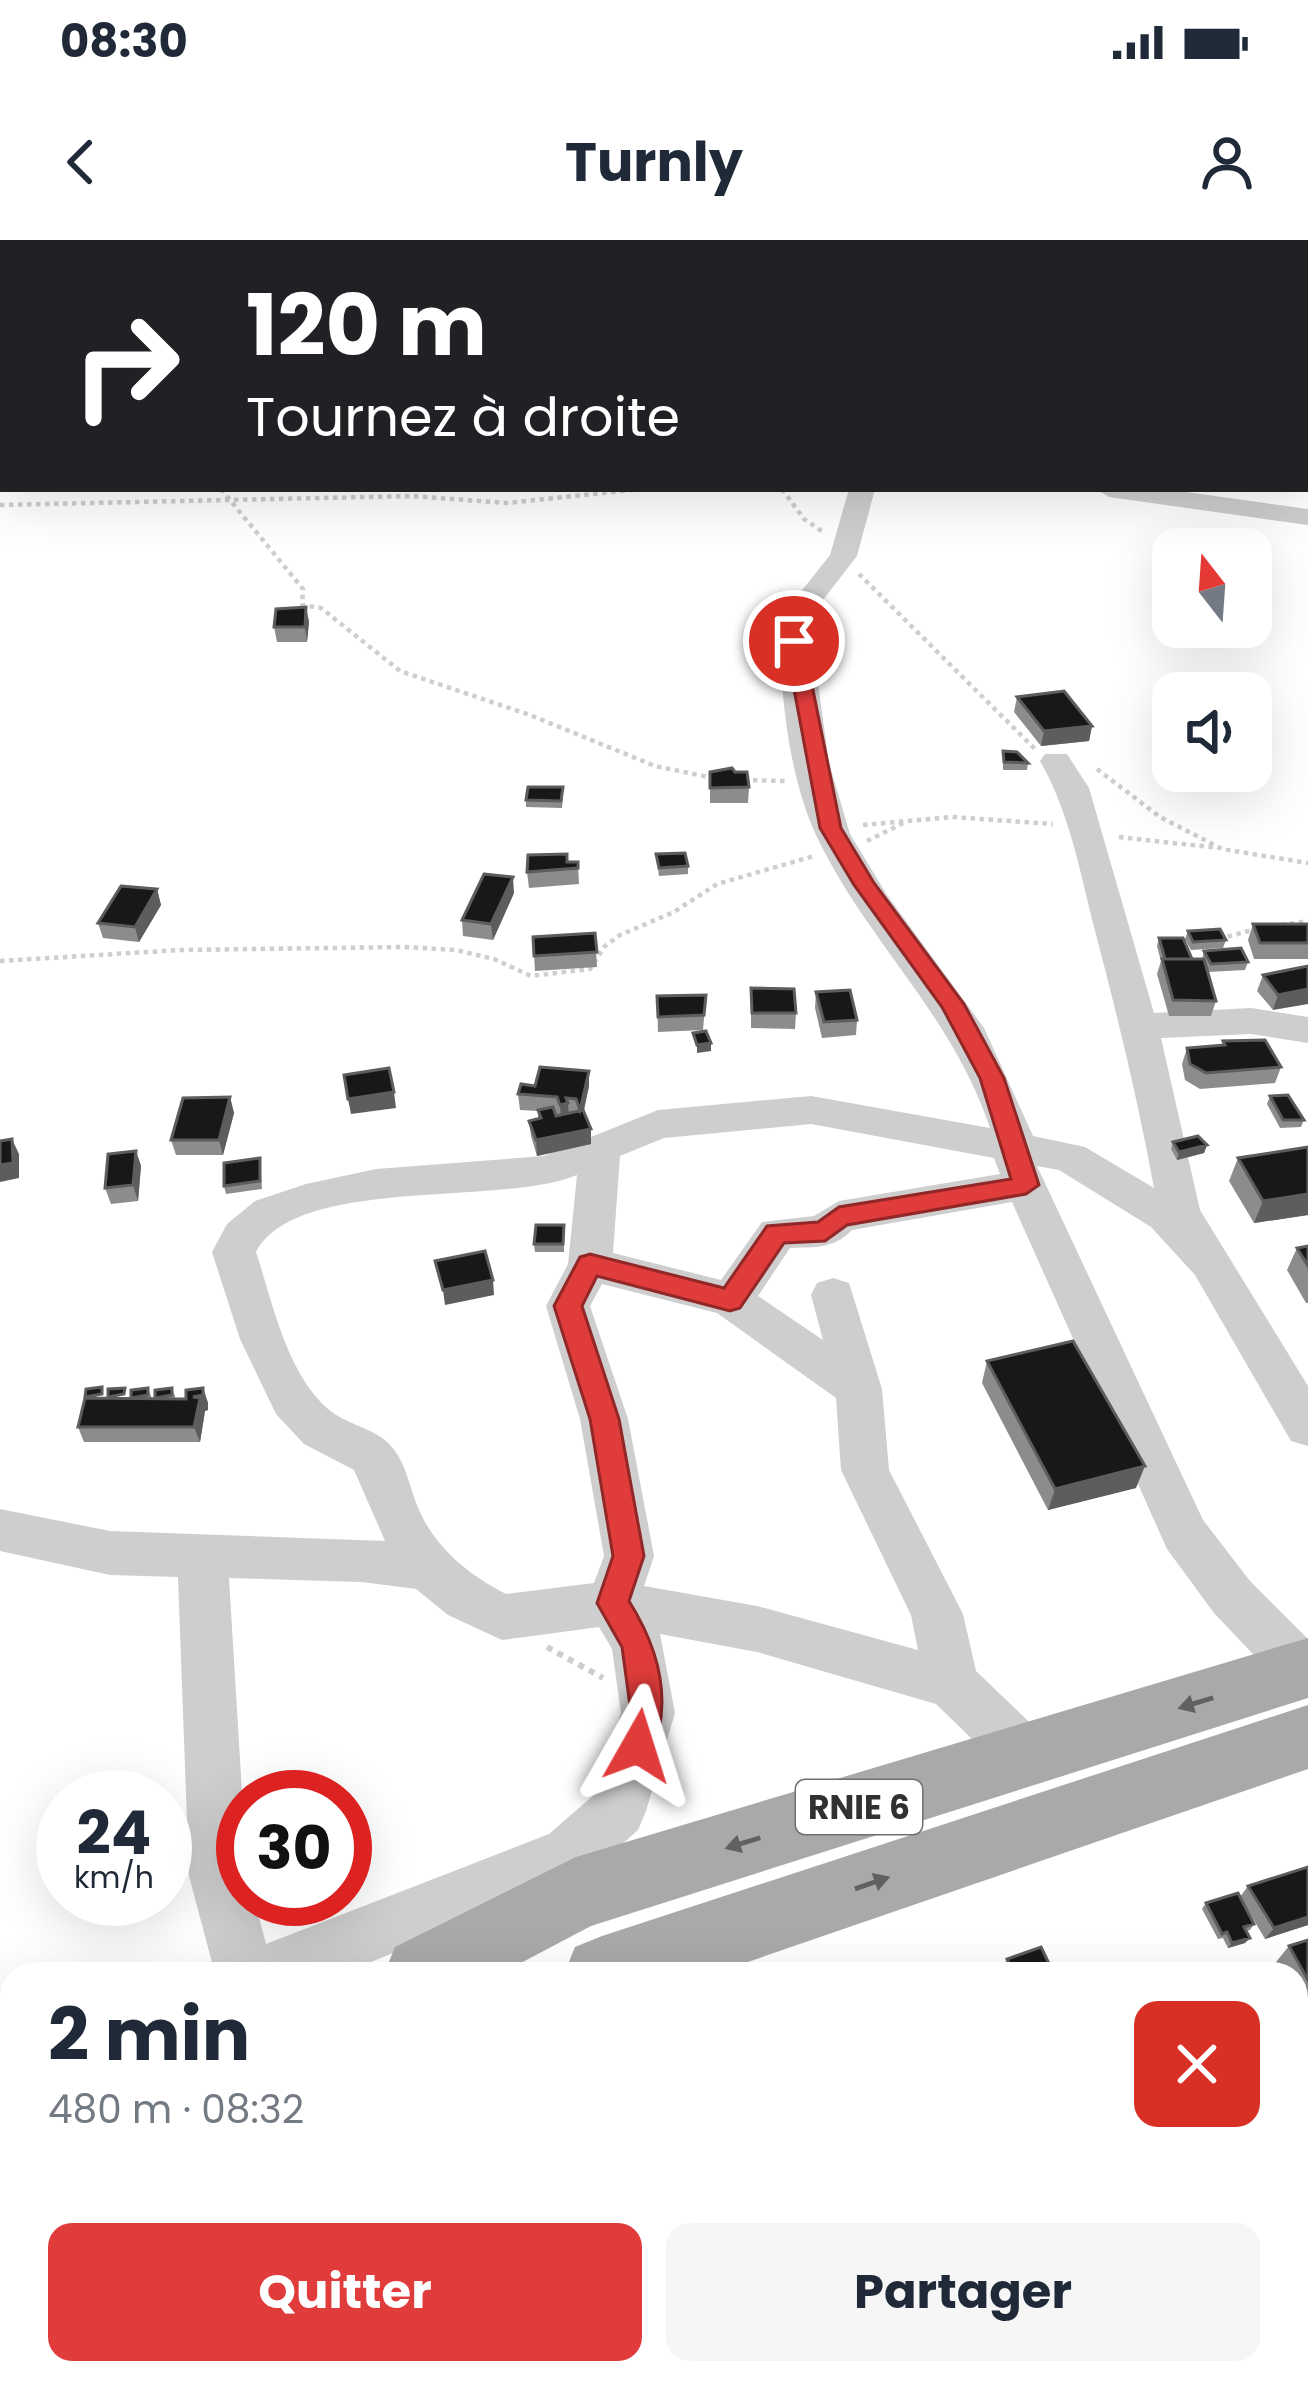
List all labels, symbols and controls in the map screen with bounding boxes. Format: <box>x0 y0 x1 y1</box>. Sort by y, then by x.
text: 08:30 <box>60 10 188 73</box>
text: Turnly <box>565 124 743 200</box>
icon: back <box>48 129 114 195</box>
icon: person <box>1194 129 1260 195</box>
text: 120 m <box>246 267 487 384</box>
icon: right <box>48 288 204 444</box>
text: Tournez à droite <box>246 379 680 455</box>
north arrow <box>1152 528 1272 648</box>
map controls <box>1152 528 1272 792</box>
pin <box>743 590 845 692</box>
icon: arrive <box>761 608 827 674</box>
button: sound <box>1152 672 1272 792</box>
position arrow <box>575 1683 701 1809</box>
one-way arrow <box>1177 1694 1214 1713</box>
speed limit sign: 30 <box>216 1770 372 1926</box>
road number: RNIE 6 <box>796 1780 922 1834</box>
text: 24 <box>77 1791 151 1875</box>
one-way arrow <box>724 1834 761 1853</box>
text: km/h <box>74 1856 154 1899</box>
one-way arrow <box>855 1873 891 1891</box>
text: 2 min <box>48 1984 250 2085</box>
button: close <box>1134 2001 1260 2127</box>
text: 480 m · 08:32 <box>48 2082 304 2137</box>
button: Quitter <box>48 2223 642 2361</box>
button: Partager <box>666 2223 1260 2361</box>

